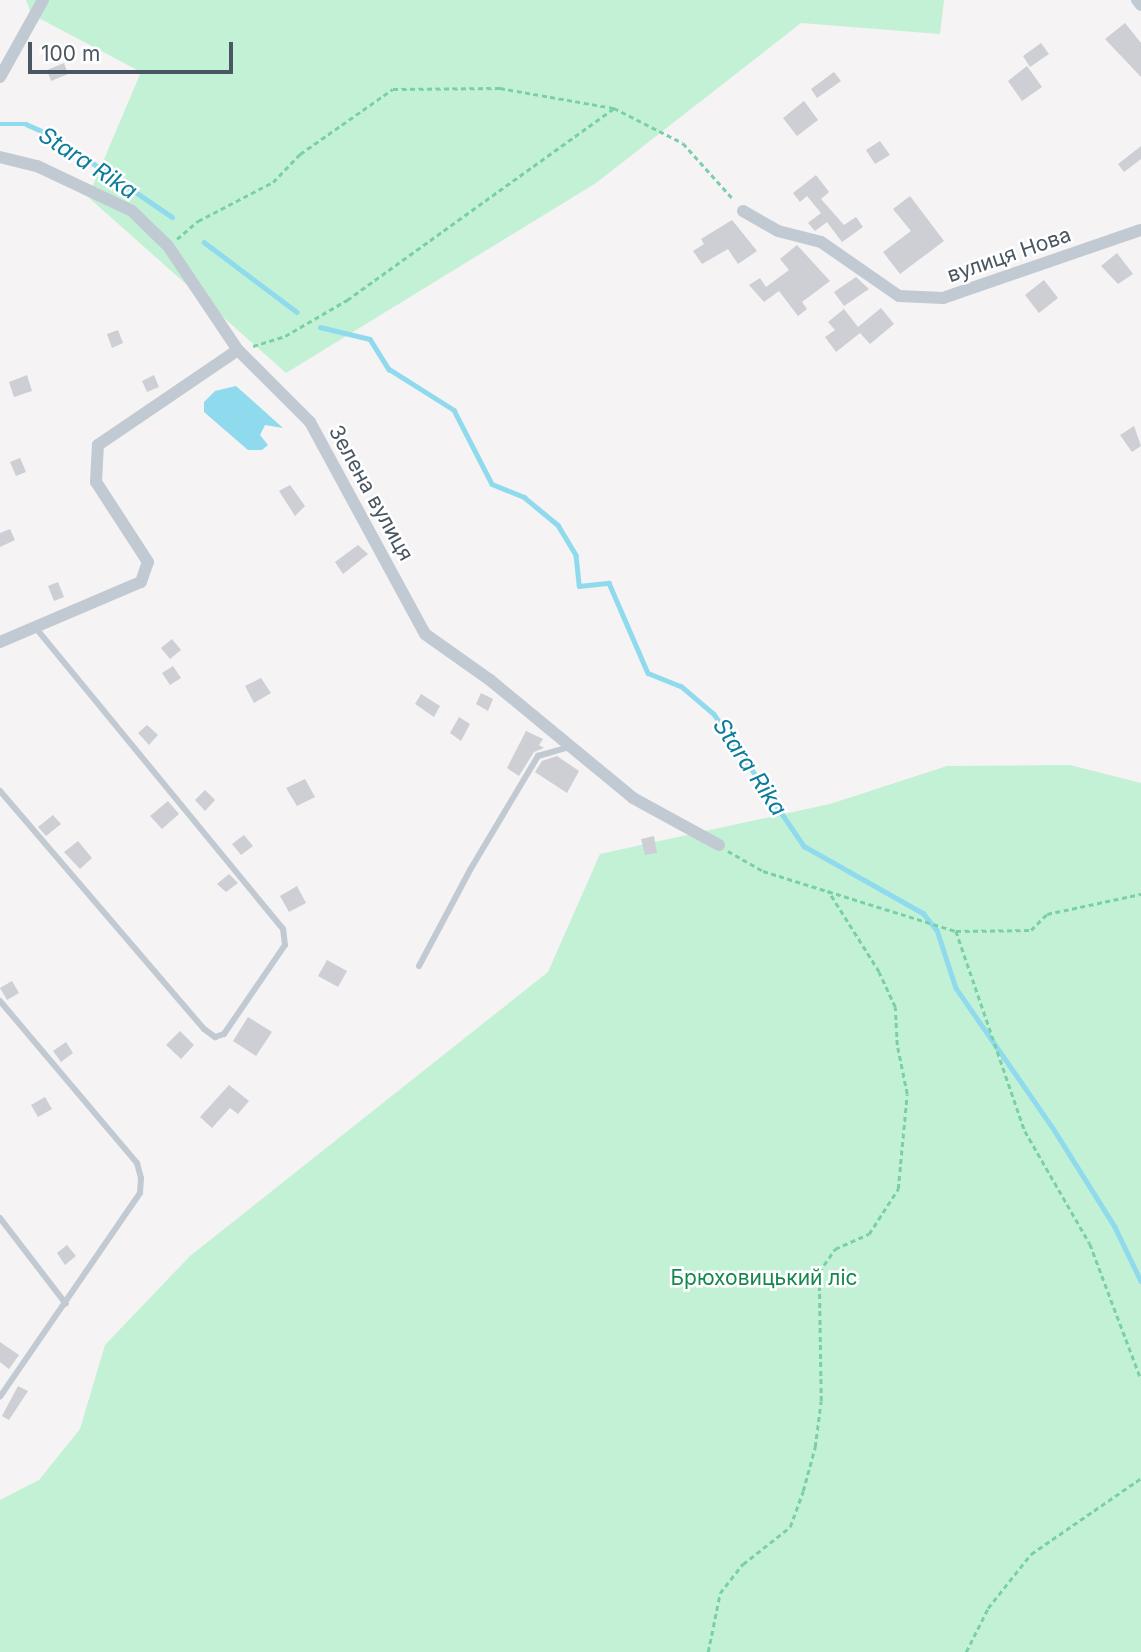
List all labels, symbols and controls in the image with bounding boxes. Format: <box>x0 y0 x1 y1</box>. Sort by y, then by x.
scale bar <box>32 28 236 72</box>
text: 100 m <box>41 41 100 66</box>
water label: Stara Rika <box>34 121 142 205</box>
street label: вулиця Нова <box>944 222 1074 288</box>
street label: Зелена вулиця <box>323 421 419 565</box>
water label: Stara Rika <box>707 713 793 821</box>
park label: Брюховицький ліс <box>670 1265 858 1291</box>

